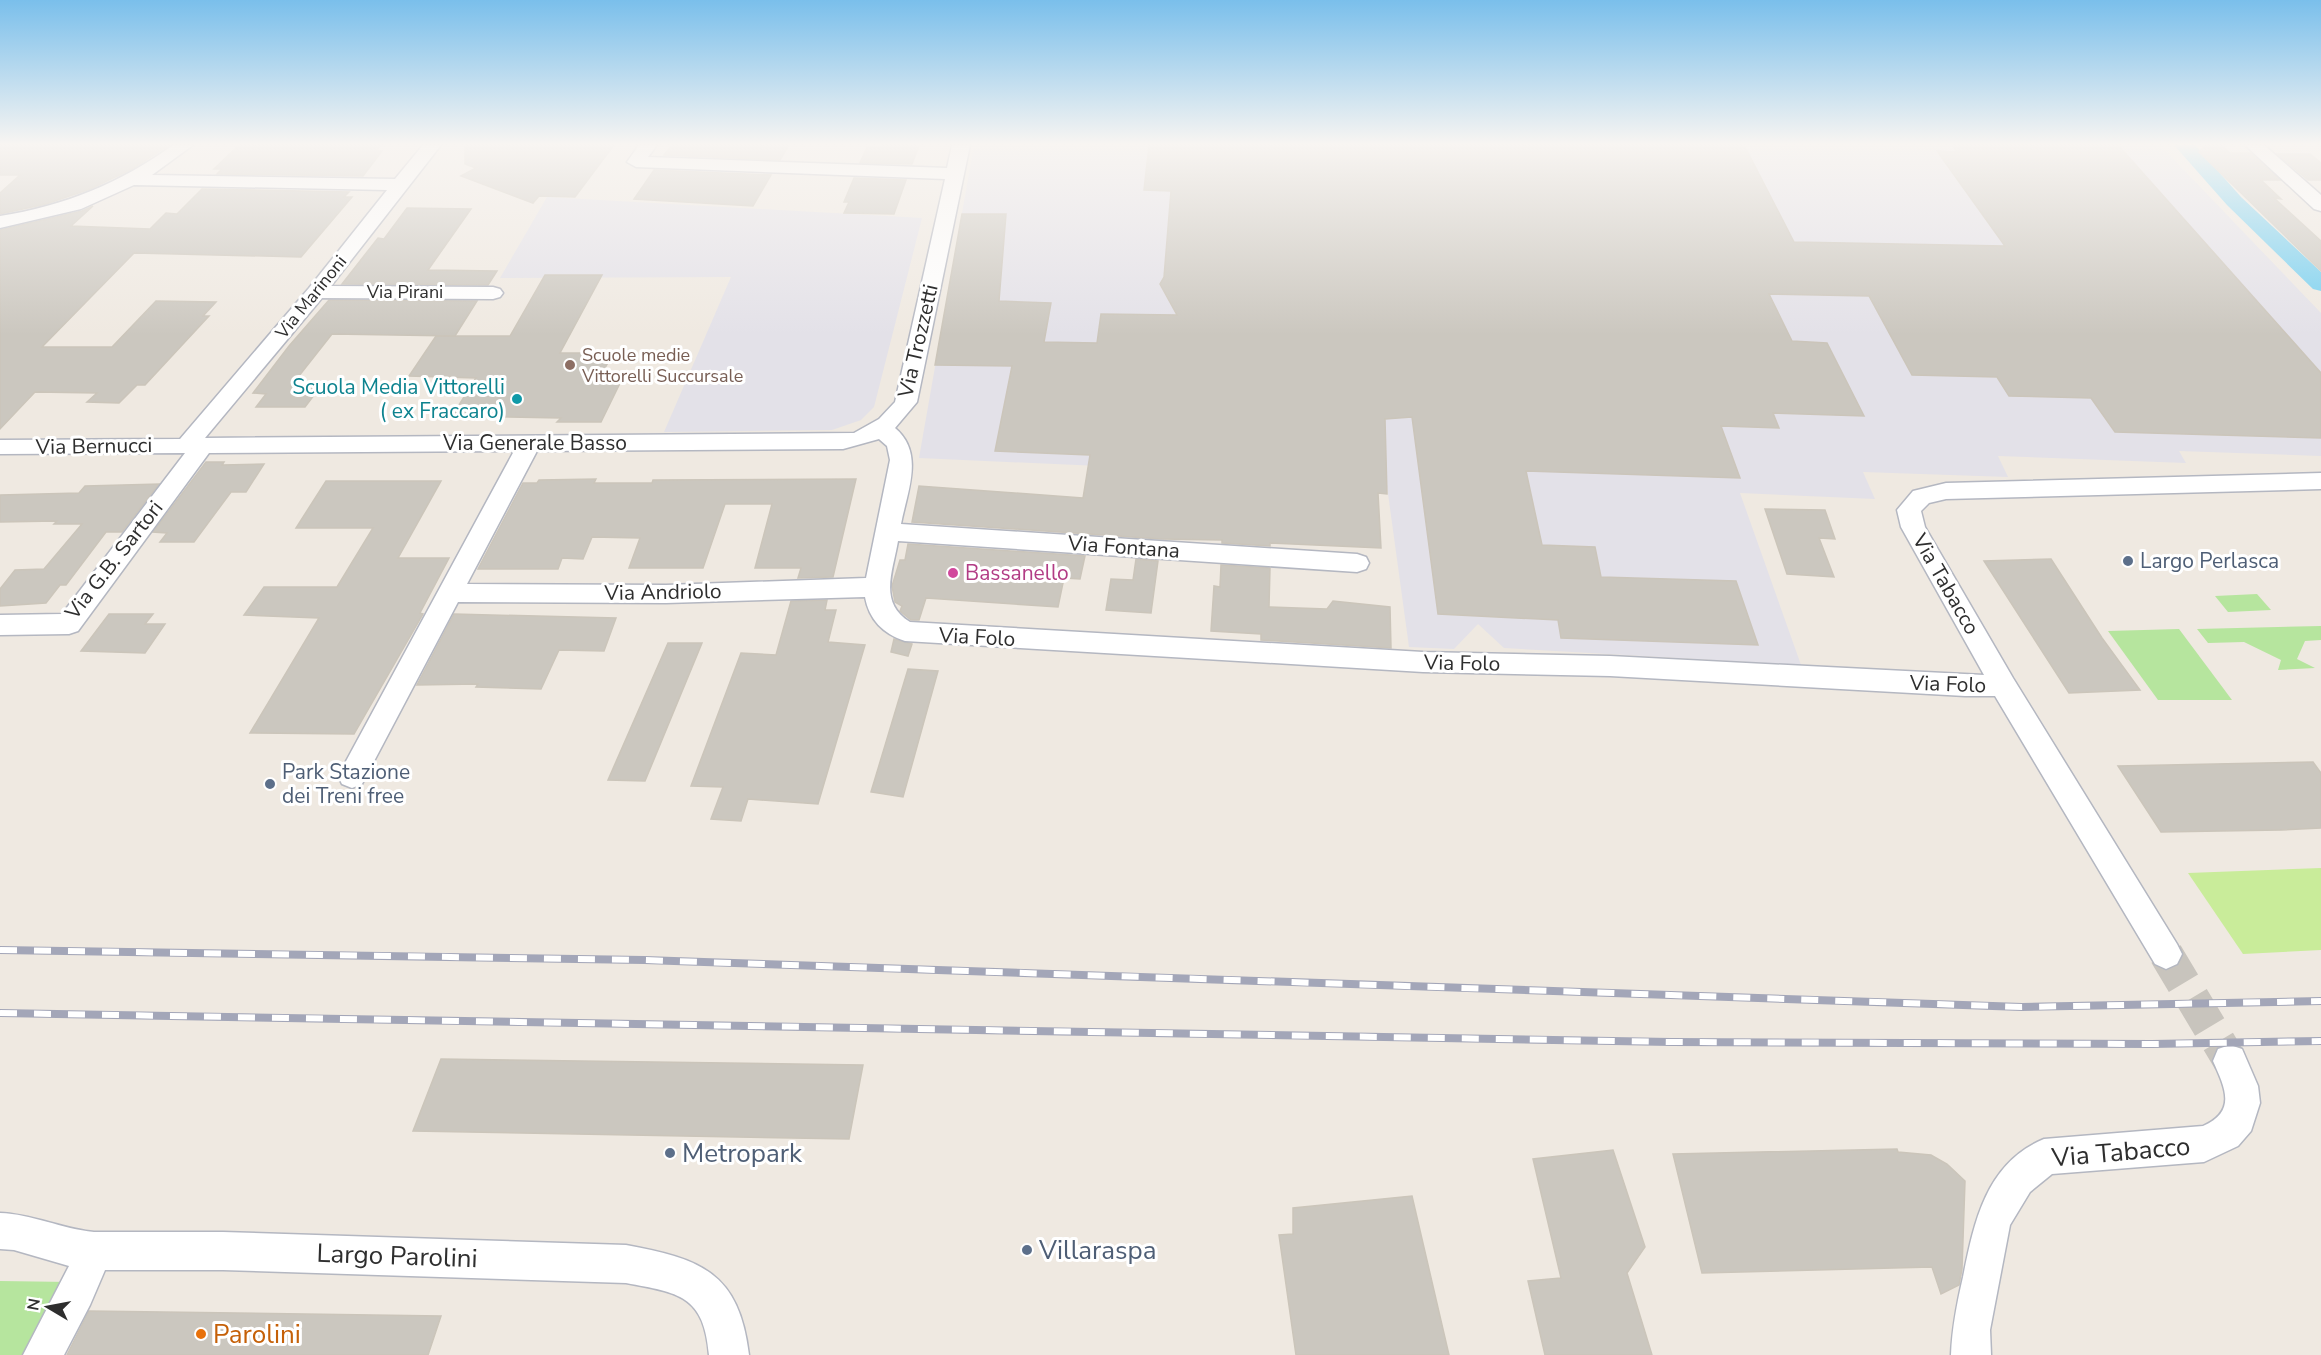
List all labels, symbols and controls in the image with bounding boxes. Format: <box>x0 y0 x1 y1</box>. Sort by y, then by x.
street label: Via Marinoni <box>269 250 352 345</box>
street label: Via Pirani <box>366 280 443 304</box>
street label: Via Trozzetti <box>891 282 945 401</box>
place label: Scuole medie Vittorelli Succursale <box>581 343 743 388</box>
marker: Scuole medie Vittorelli Succursale <box>563 358 577 372</box>
place label: Scuola Media Vittorelli ( ex Fraccaro) <box>292 373 505 425</box>
marker: Scuola Media Vittorelli ( ex Fraccaro) <box>510 392 524 406</box>
street label: Via Generale Basso <box>442 429 627 457</box>
street label: Via Bernucci <box>34 431 153 461</box>
street label: Via G.B. Sartori <box>58 495 169 626</box>
street label: Via Tabacco <box>1905 528 1986 640</box>
street label: Via Fontana <box>1066 529 1181 565</box>
place label: Largo Perlasca <box>2140 547 2279 575</box>
marker: Largo Perlasca <box>2121 554 2135 568</box>
place label: Bassanello <box>965 559 1069 587</box>
marker: Bassanello <box>946 566 960 580</box>
street label: Via Andriolo <box>603 577 722 607</box>
street label: Via Folo <box>937 621 1016 653</box>
street label: Via Folo <box>1423 648 1500 678</box>
street label: Via Folo <box>1908 669 1987 699</box>
place label: Park Stazione dei Treni free <box>282 758 410 810</box>
marker: Park Stazione dei Treni free <box>263 777 277 791</box>
street label: Via Tabacco <box>2049 1129 2192 1176</box>
place label: Metropark <box>682 1136 803 1171</box>
marker: Metropark <box>663 1146 677 1160</box>
place label: Villaraspa <box>1038 1233 1157 1268</box>
street label: Largo Parolini <box>316 1236 478 1276</box>
marker: Villaraspa <box>1020 1243 1034 1257</box>
north arrow <box>18 1277 78 1337</box>
text: N <box>22 1297 46 1312</box>
place label: Parolini <box>213 1317 301 1352</box>
marker: Parolini <box>194 1327 208 1341</box>

